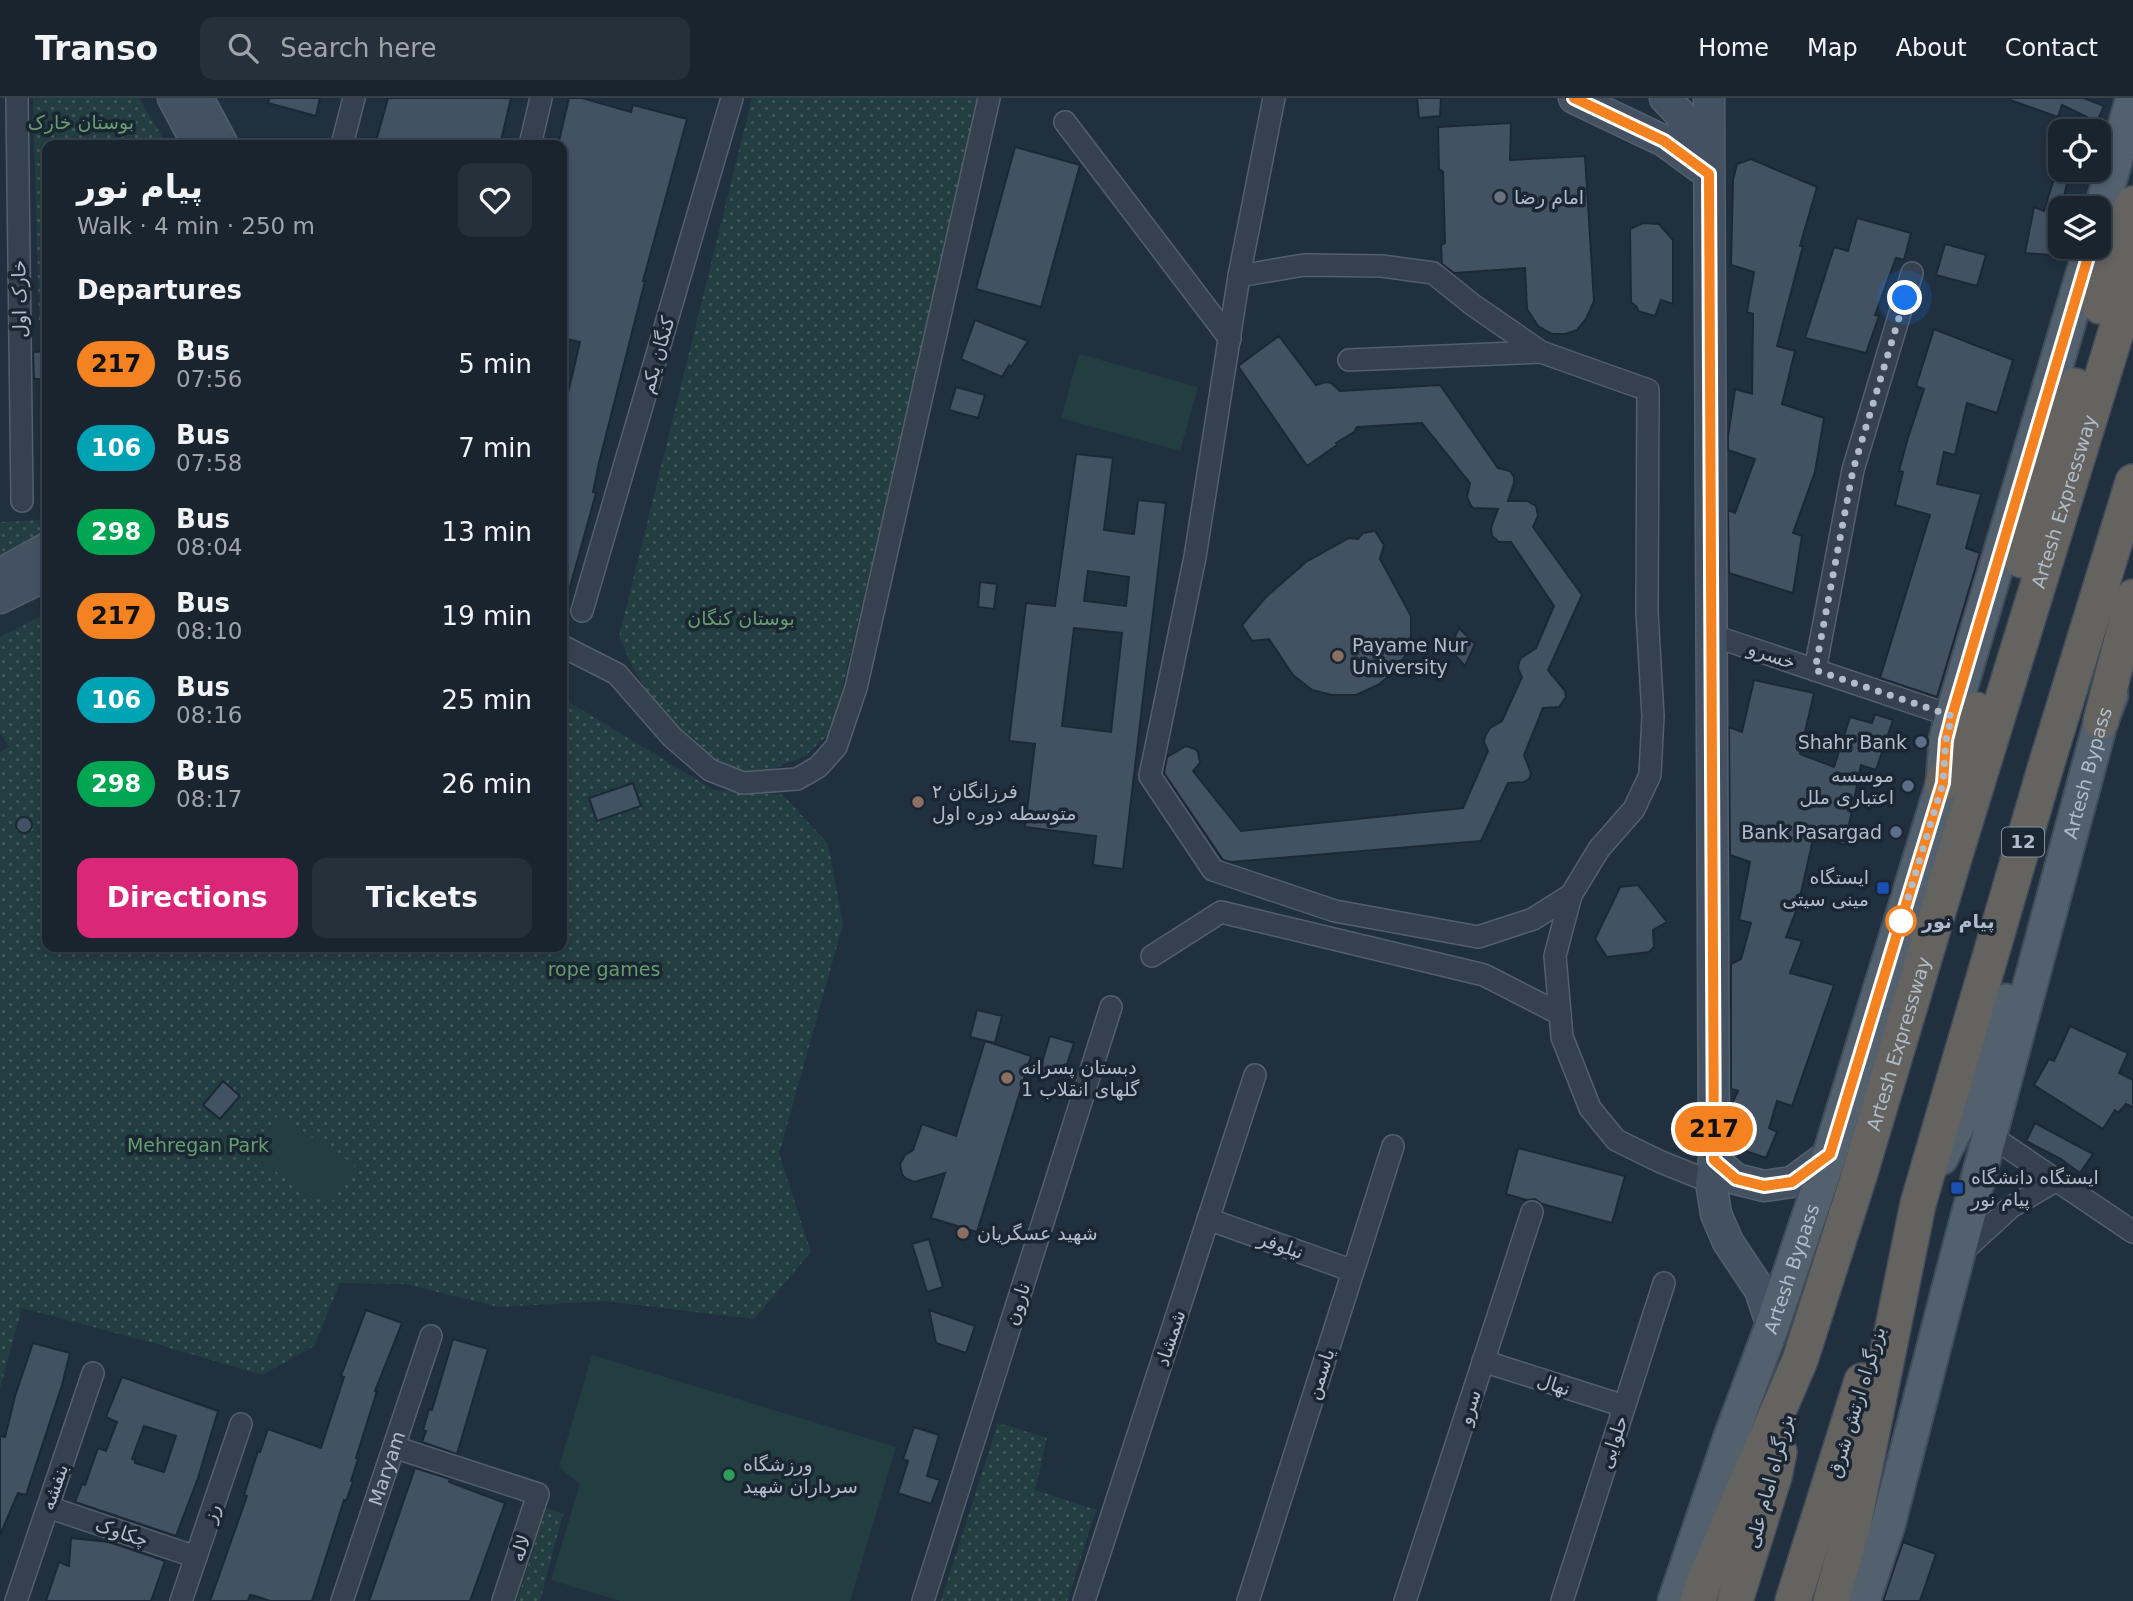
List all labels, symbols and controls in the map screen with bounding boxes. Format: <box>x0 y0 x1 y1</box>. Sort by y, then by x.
search box <box>200 17 690 80</box>
text: Transo <box>35 29 158 68</box>
icon: search <box>224 29 262 67</box>
text: Search here <box>280 33 436 63</box>
text: Home <box>1698 34 1769 62</box>
text: Map <box>1807 34 1858 62</box>
text: About <box>1896 34 1967 62</box>
text: Contact <box>2005 34 2098 62</box>
park label: بوستان خارک <box>28 111 134 134</box>
map controls <box>2048 119 2111 259</box>
button: locate <box>2048 119 2111 182</box>
button: heart <box>458 163 532 237</box>
text: پیام نور <box>77 167 203 206</box>
place label: امام رضا <box>1514 186 1584 209</box>
marker: امام رضا <box>1492 189 1508 205</box>
button: layers <box>2048 196 2111 259</box>
text: Walk · 4 min · 250 m <box>77 213 315 239</box>
street label: خارک اول <box>7 260 32 338</box>
text: Departures <box>77 275 242 305</box>
your location <box>1887 280 1922 315</box>
street label: کنگان یکم <box>635 313 680 397</box>
text: Bus <box>176 336 230 366</box>
text: 5 min <box>458 349 532 379</box>
text: 217 <box>91 350 141 378</box>
text: 07:56 <box>176 366 242 392</box>
street label: Artesh Expressway <box>2027 412 2101 591</box>
text: Bus <box>176 420 230 450</box>
text: 7 min <box>458 433 532 463</box>
text: 106 <box>91 434 141 462</box>
text: 07:58 <box>176 450 242 476</box>
text: Bus <box>176 504 230 534</box>
text: 13 min <box>442 517 532 547</box>
text: 298 <box>91 518 141 546</box>
text: 08:04 <box>176 534 242 560</box>
text: Bus <box>176 588 230 618</box>
text: 19 min <box>442 601 532 631</box>
text: 217 <box>91 602 141 630</box>
park label: بوستان کنگان <box>687 607 795 630</box>
text: 08:10 <box>176 618 242 644</box>
place label: Payame Nur University <box>1352 634 1468 678</box>
street label: خسرو <box>1744 636 1798 674</box>
marker: Payame Nur University <box>1330 648 1346 664</box>
text: Bus <box>176 672 230 702</box>
text: 25 min <box>442 685 532 715</box>
text: 106 <box>91 686 141 714</box>
text: 08:16 <box>176 702 242 728</box>
street label: Artesh Bypass <box>2059 704 2116 841</box>
place label: Shahr Bank <box>1798 731 1907 753</box>
marker: Shahr Bank <box>1913 734 1929 750</box>
text: Bus <box>176 756 230 786</box>
place label: موسسه اعتباری ملل <box>1799 764 1894 809</box>
text: 26 min <box>442 769 532 799</box>
text: 298 <box>91 770 141 798</box>
marker: موسسه اعتباری ملل <box>1900 778 1916 794</box>
place label: فرزانگان ۲ متوسطه دوره اول <box>932 780 1077 825</box>
text: 08:17 <box>176 786 242 812</box>
marker: فرزانگان ۲ متوسطه دوره اول <box>910 794 926 810</box>
place label: Bank Pasargad <box>1741 821 1882 843</box>
marker: Bank Pasargad <box>1888 824 1904 840</box>
road number: 12 <box>2002 828 2044 856</box>
button: Directions <box>77 858 298 938</box>
button: Tickets <box>312 858 532 938</box>
place label: ایستگاه مینی سیتی <box>1782 866 1869 910</box>
marker: ایستگاه مینی سیتی <box>1875 880 1891 896</box>
marker: پیام نور <box>1886 906 1916 936</box>
place label: پیام نور <box>1921 910 1995 933</box>
street label: Artesh Expressway <box>1862 954 1935 1133</box>
park label: rope games <box>548 958 660 980</box>
place label: دبستان پسرانه گلهای انقلاب 1 <box>1021 1056 1140 1101</box>
marker: دبستان پسرانه گلهای انقلاب 1 <box>999 1070 1015 1086</box>
line badge: 217 <box>1674 1106 1754 1152</box>
text: 217 <box>1689 1115 1739 1143</box>
park label: Mehregan Park <box>127 1134 269 1156</box>
place label: ایستگاه دانشگاه پیام نور <box>1970 1166 2099 1211</box>
marker: ایستگاه دانشگاه پیام نور <box>1949 1180 1965 1196</box>
street label: Artesh Bypass <box>1759 1201 1823 1337</box>
place label: شهید عسگریان <box>977 1222 1098 1245</box>
marker: شهید عسگریان <box>955 1225 971 1241</box>
street label: نیلوفر <box>1254 1227 1307 1264</box>
street label: نارون <box>1000 1280 1035 1328</box>
street label: شمشاد <box>1151 1307 1189 1369</box>
street label: بزرگراه ارتش شرق <box>1823 1324 1890 1481</box>
street label: یاسمن <box>1301 1346 1340 1403</box>
street label: نهال <box>1534 1368 1573 1401</box>
street label: سرو <box>1453 1387 1486 1429</box>
street label: بزرگراه امام علی <box>1740 1411 1798 1551</box>
street label: حلوایی <box>1594 1413 1633 1472</box>
street label: Maryam <box>364 1428 409 1508</box>
place label: ورزشگاه سرداران شهید <box>743 1453 858 1498</box>
street label: بنفشه <box>36 1461 72 1513</box>
marker: ورزشگاه سرداران شهید <box>721 1467 737 1483</box>
street label: رز <box>197 1501 225 1527</box>
street label: چکاوک <box>92 1513 151 1552</box>
street label: لاله <box>505 1532 535 1564</box>

